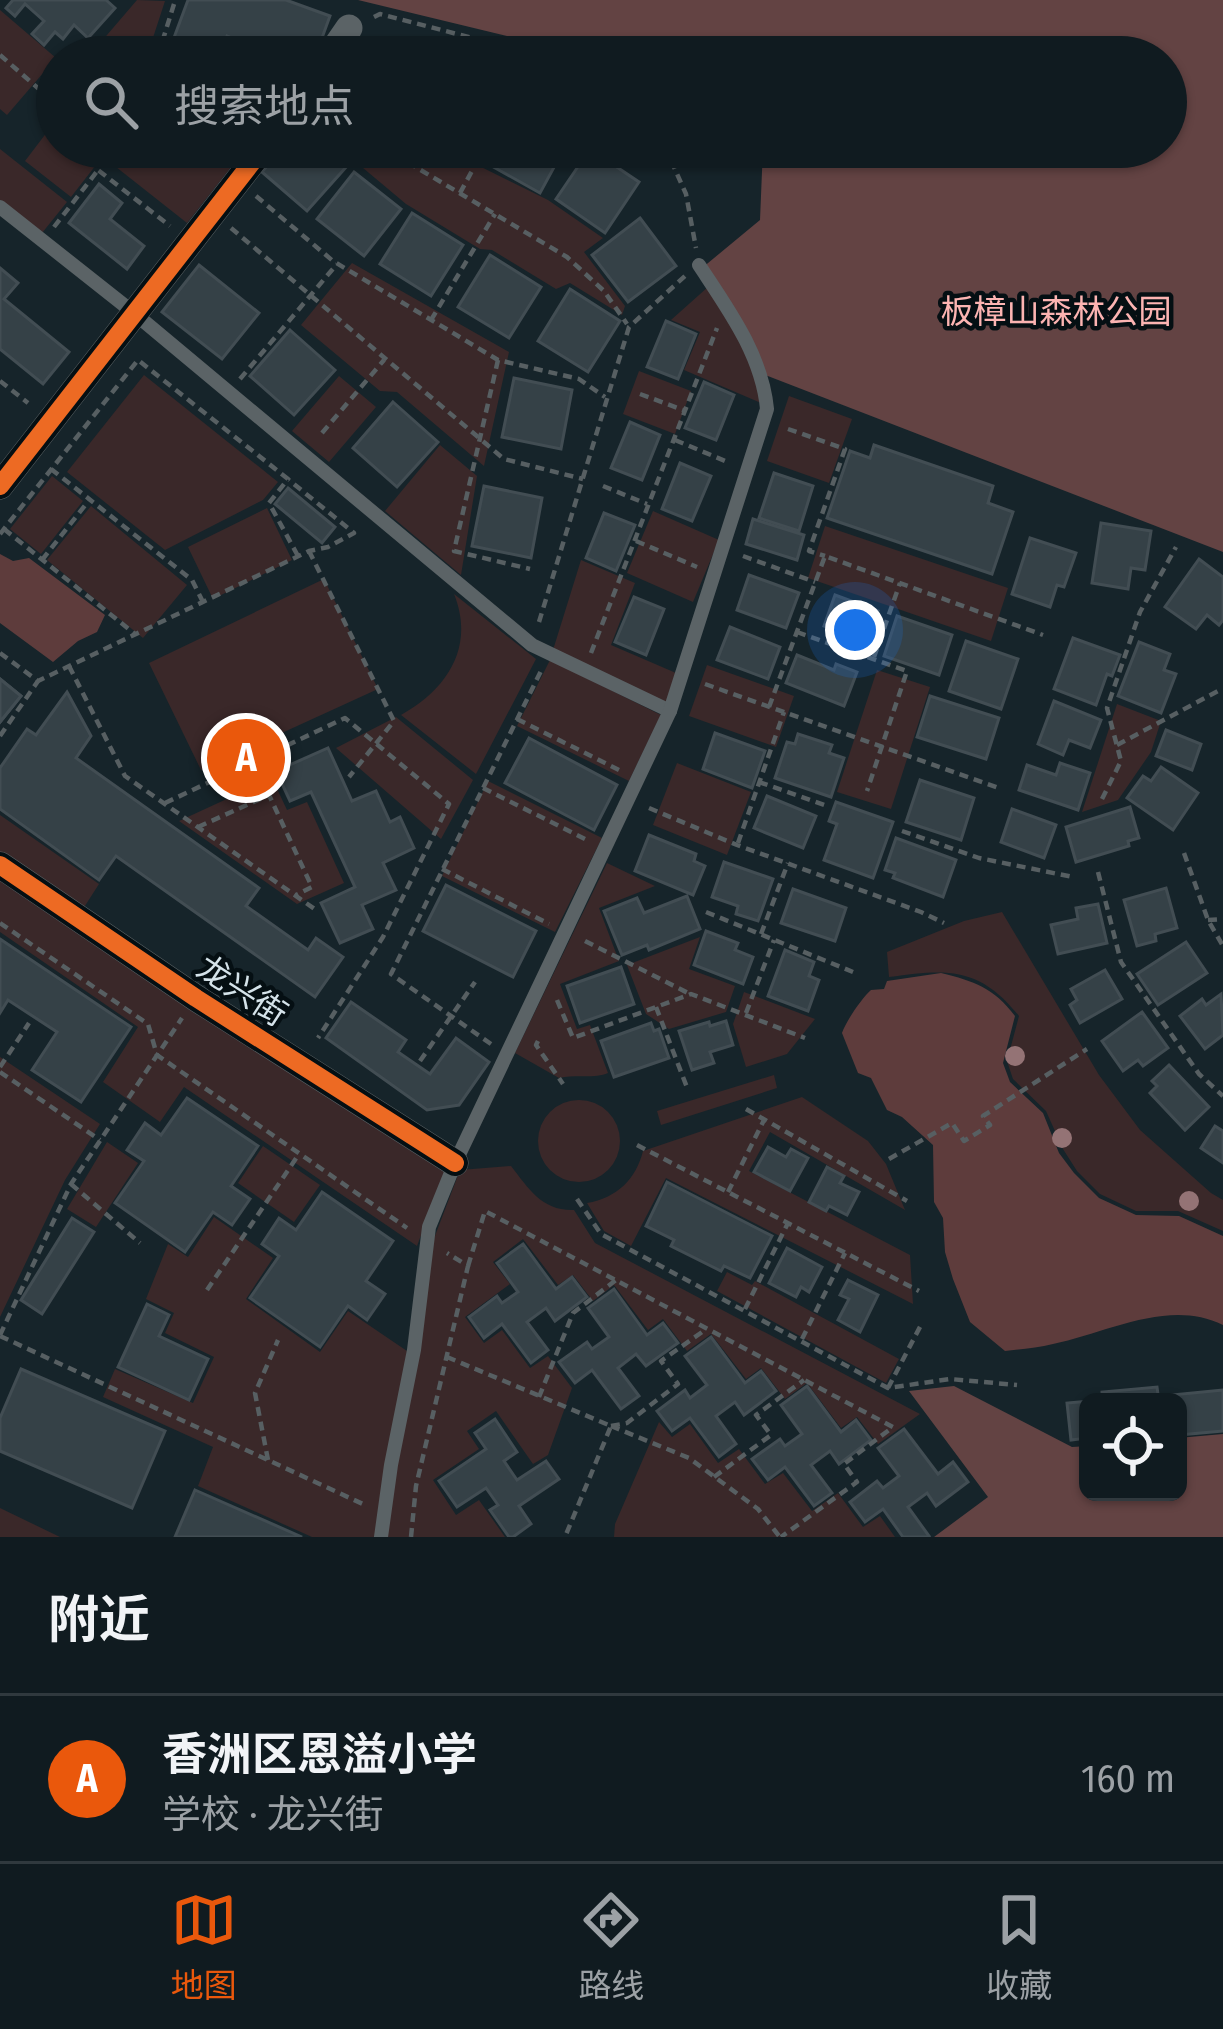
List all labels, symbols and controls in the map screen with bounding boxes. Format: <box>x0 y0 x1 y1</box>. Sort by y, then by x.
search box <box>36 36 1187 168</box>
icon: search <box>78 69 144 135</box>
text: 搜索地点 <box>174 80 354 134</box>
park label: 板樟山森林公园 <box>941 292 1172 332</box>
your location <box>825 600 885 660</box>
pin: A <box>207 713 285 803</box>
street label: 龙兴街 <box>190 947 294 1035</box>
map controls <box>1079 1393 1187 1501</box>
button: locate <box>1079 1393 1187 1501</box>
text: 附近 <box>48 1589 150 1651</box>
text: 香洲区恩溢小学 <box>162 1728 477 1782</box>
text: A <box>76 1756 98 1802</box>
text: 160 m <box>1081 1756 1175 1802</box>
text: 学校 · 龙兴街 <box>162 1792 384 1838</box>
tab: 地图 <box>171 1887 237 2007</box>
tab: 路线 <box>578 1887 644 2007</box>
tab: 收藏 <box>986 1887 1052 2007</box>

